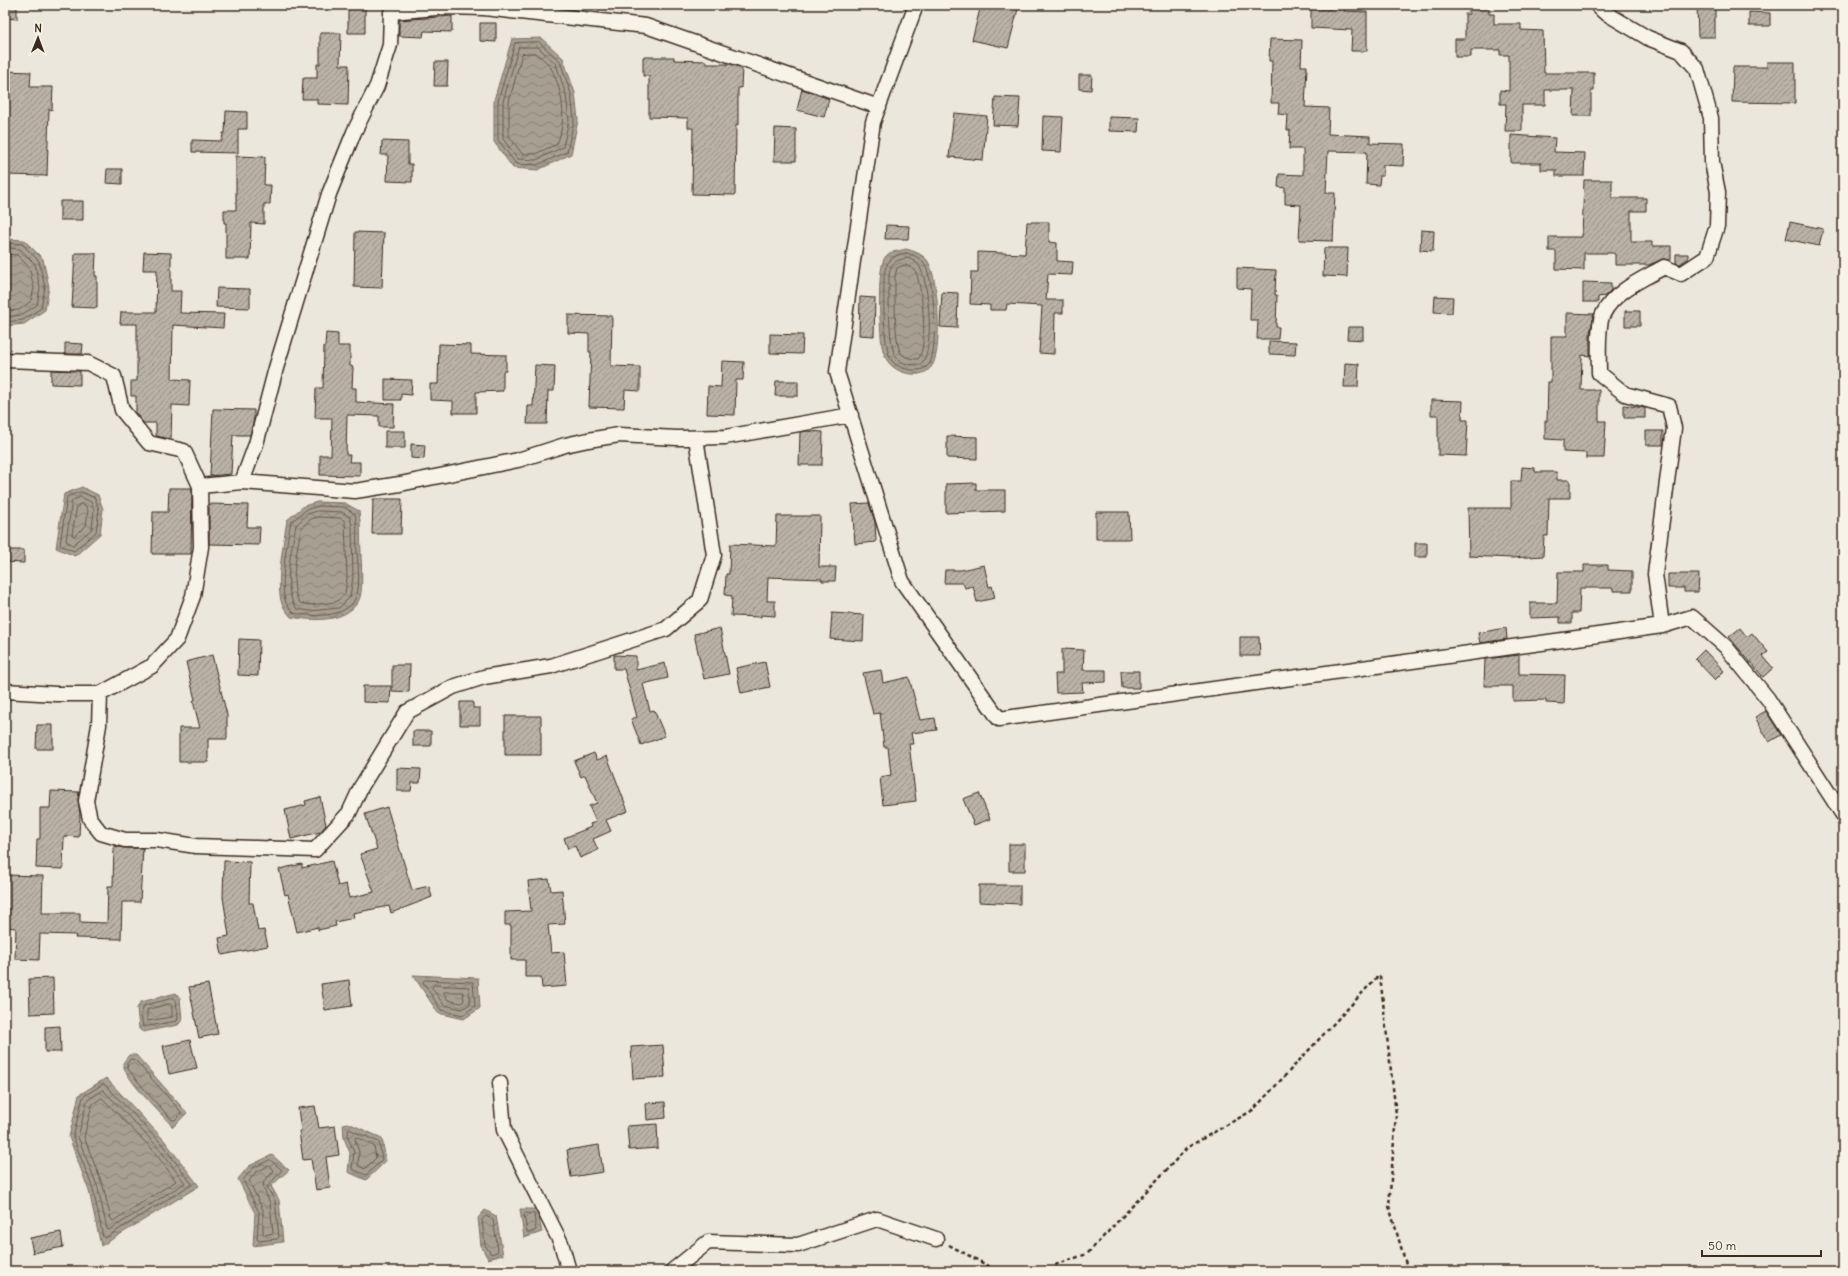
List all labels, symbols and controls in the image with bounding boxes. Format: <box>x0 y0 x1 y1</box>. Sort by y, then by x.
north arrow <box>18 18 58 58</box>
text: N <box>34 21 42 35</box>
scale bar <box>1702 1232 1821 1258</box>
text: 50 m <box>1708 1238 1737 1253</box>

